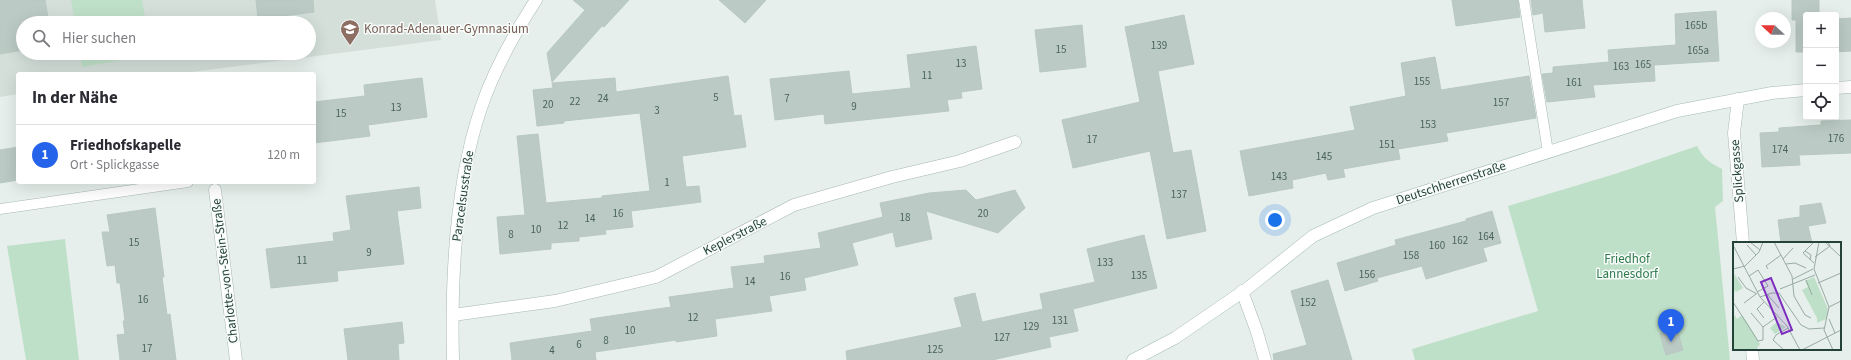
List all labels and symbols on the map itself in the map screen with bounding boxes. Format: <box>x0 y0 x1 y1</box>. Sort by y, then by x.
north arrow <box>1755 12 1791 48</box>
school or university icon: Konrad-Adenauer-Gymnasium <box>339 18 361 46</box>
house number: 165b <box>1685 18 1707 33</box>
place label: Konrad-Adenauer-Gymnasium <box>364 20 529 38</box>
house number: 139 <box>1151 38 1167 53</box>
house number: 15 <box>1056 42 1066 57</box>
house number: 165a <box>1687 43 1709 58</box>
house number: 13 <box>956 56 966 71</box>
house number: 165 <box>1635 57 1651 72</box>
house number: 163 <box>1613 59 1629 74</box>
house number: 11 <box>922 68 932 83</box>
house number: 155 <box>1414 74 1430 89</box>
house number: 161 <box>1566 75 1582 90</box>
house number: 5 <box>713 90 719 105</box>
house number: 24 <box>598 91 609 106</box>
house number: 7 <box>784 91 790 106</box>
house number: 22 <box>570 94 580 109</box>
house number: 157 <box>1493 95 1509 110</box>
house number: 20 <box>543 97 553 112</box>
house number: 9 <box>851 99 857 114</box>
house number: 13 <box>391 100 401 115</box>
house number: 3 <box>654 103 660 118</box>
house number: 15 <box>336 106 346 121</box>
house number: 153 <box>1420 117 1436 132</box>
house number: 176 <box>1828 131 1845 146</box>
house number: 17 <box>1087 132 1097 147</box>
house number: 151 <box>1379 137 1395 152</box>
street label: Splickgasse <box>1726 139 1748 203</box>
house number: 174 <box>1772 142 1789 157</box>
street label: Paracelsusstraße <box>448 149 478 243</box>
house number: 145 <box>1316 149 1332 164</box>
street label: Deutschherrenstraße <box>1394 157 1508 209</box>
house number: 143 <box>1271 169 1287 184</box>
house number: 1 <box>664 175 670 190</box>
house number: 137 <box>1171 187 1187 202</box>
street label: Charlotte-von-Stein-Straße <box>207 198 243 344</box>
house number: 16 <box>613 206 624 221</box>
house number: 20 <box>978 206 988 221</box>
house number: 18 <box>900 210 911 225</box>
your location <box>1265 210 1285 230</box>
house number: 14 <box>585 211 596 226</box>
street label: Keplerstraße <box>700 212 770 260</box>
house number: 12 <box>558 218 568 233</box>
house number: 10 <box>531 222 541 237</box>
house number: 8 <box>508 227 514 242</box>
house number: 164 <box>1478 229 1495 244</box>
house number: 162 <box>1452 233 1468 248</box>
house number: 15 <box>129 235 139 250</box>
house number: 160 <box>1429 238 1445 253</box>
inset map <box>1733 242 1841 350</box>
house number: 9 <box>366 245 372 260</box>
house number: 158 <box>1403 248 1420 263</box>
park label: Friedhof Lannesdorf <box>1596 250 1659 283</box>
house number: 11 <box>297 253 307 268</box>
house number: 133 <box>1097 255 1113 270</box>
house number: 156 <box>1359 267 1376 282</box>
house number: 135 <box>1131 268 1147 283</box>
house number: 16 <box>780 269 791 284</box>
house number: 14 <box>745 274 756 289</box>
house number: 16 <box>138 292 149 307</box>
house number: 152 <box>1300 295 1316 310</box>
pin: 1 <box>1658 309 1684 342</box>
house number: 12 <box>688 310 698 325</box>
house number: 131 <box>1052 313 1068 328</box>
house number: 129 <box>1023 319 1039 334</box>
house number: 10 <box>625 323 635 338</box>
house number: 127 <box>994 330 1010 345</box>
house number: 8 <box>603 333 609 348</box>
house number: 6 <box>576 337 582 352</box>
house number: 17 <box>142 341 152 356</box>
house number: 125 <box>927 342 943 357</box>
house number: 4 <box>549 343 555 358</box>

